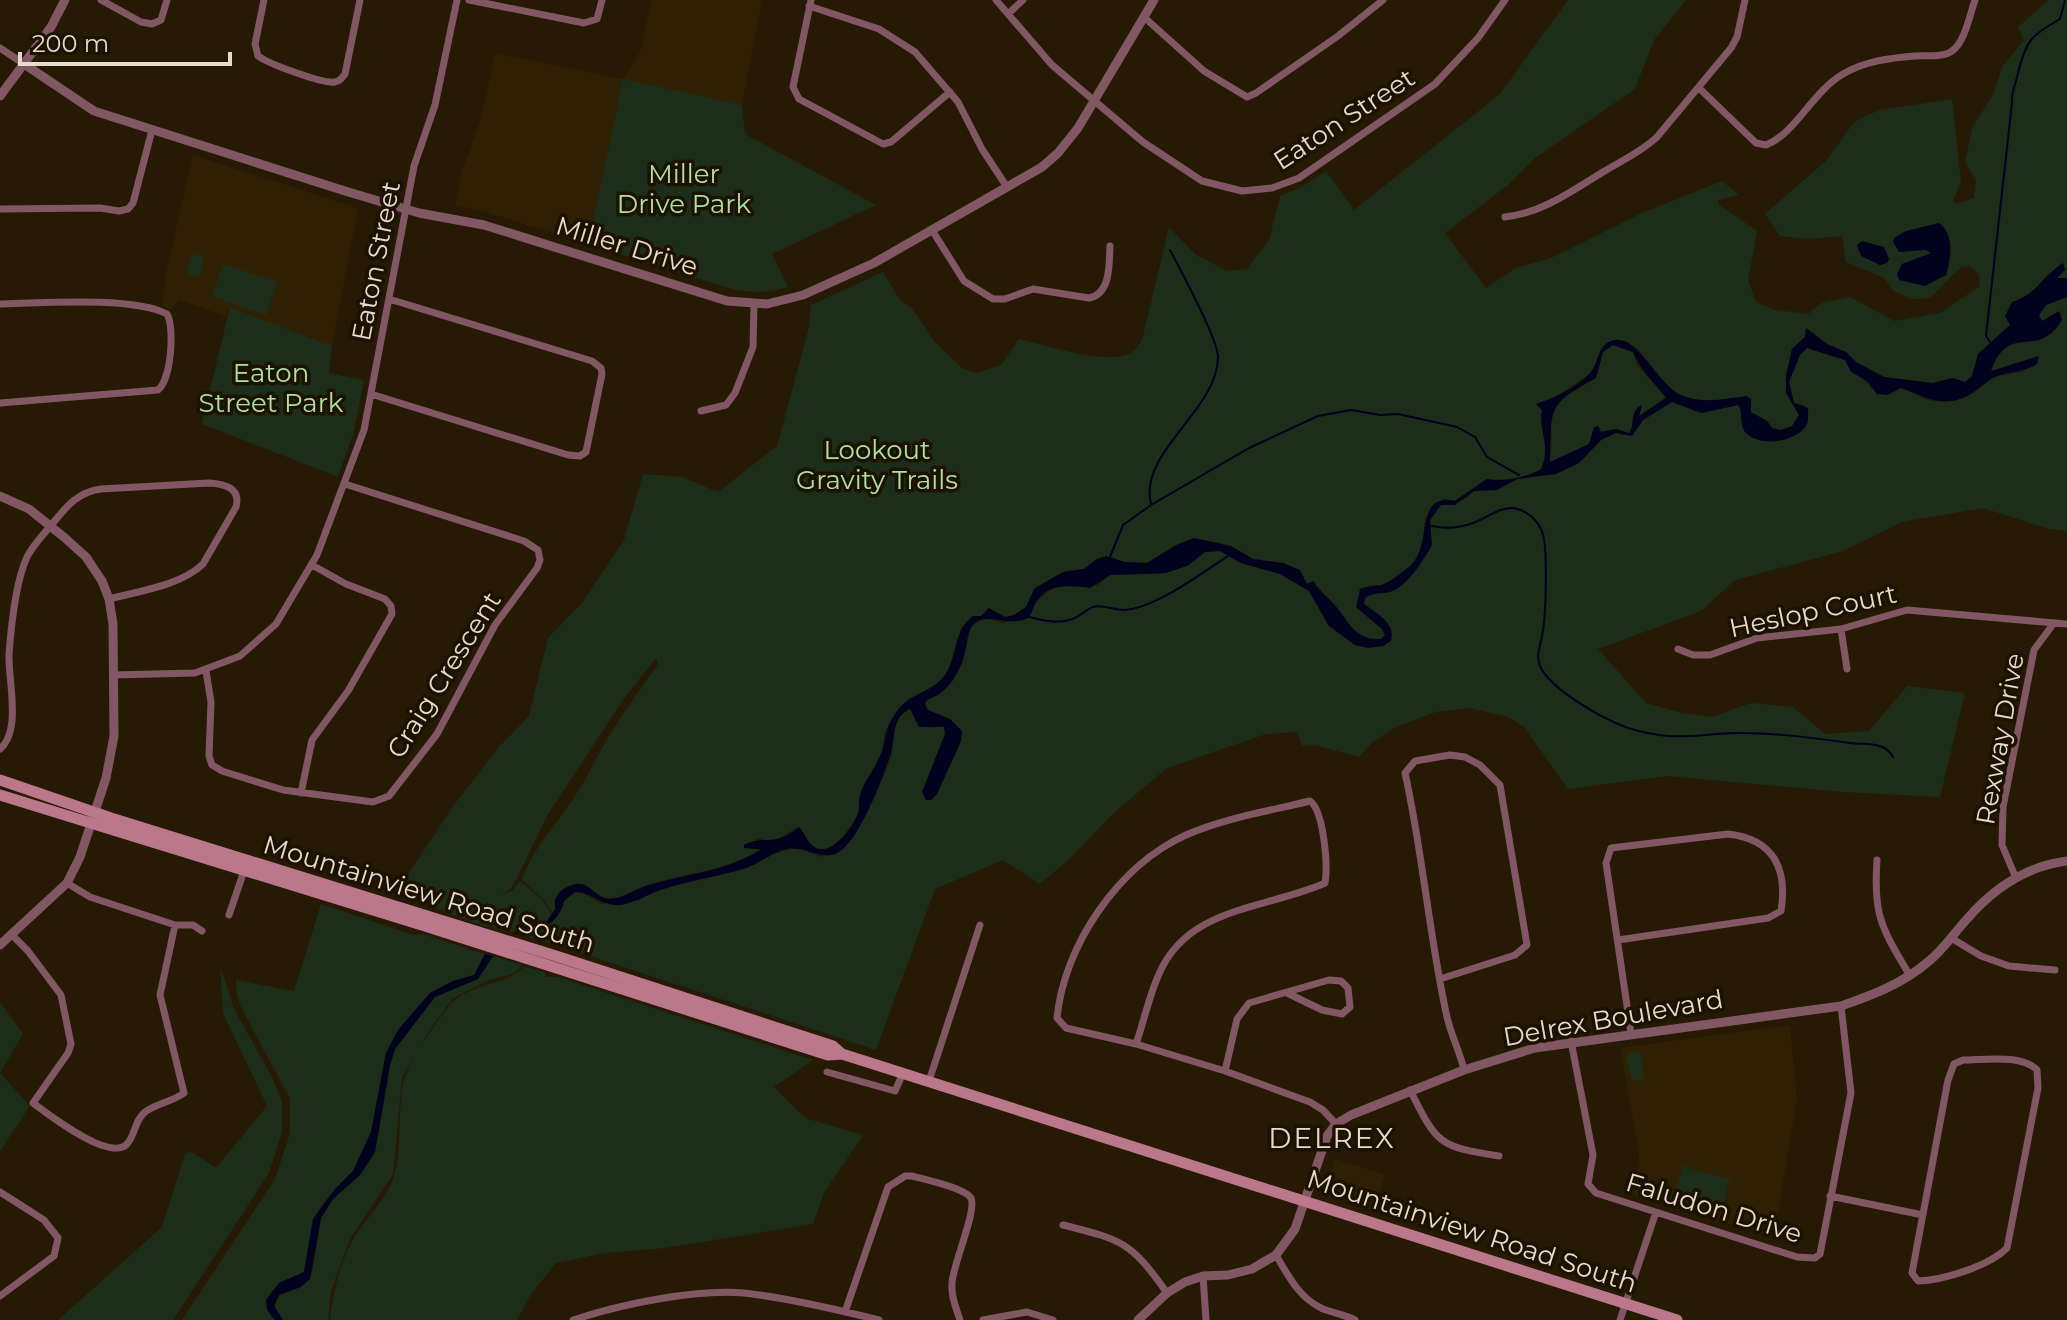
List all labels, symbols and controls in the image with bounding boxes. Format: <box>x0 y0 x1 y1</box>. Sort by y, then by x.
scale bar <box>20 16 230 66</box>
text: 200 m <box>32 29 109 58</box>
street label: Eaton Street <box>1267 61 1421 177</box>
park label: Miller Drive Park <box>617 158 752 220</box>
street label: Eaton Street <box>345 178 407 344</box>
street label: Miller Drive <box>552 209 702 283</box>
park label: Eaton Street Park <box>199 357 344 419</box>
park label: Lookout Gravity Trails <box>796 434 958 496</box>
street label: Heslop Court <box>1726 578 1900 644</box>
street label: Craig Crescent <box>380 586 508 764</box>
street label: Rexway Drive <box>1969 651 2031 827</box>
street label: Mountainview Road South <box>259 828 599 960</box>
street label: Delrex Boulevard <box>1501 983 1725 1053</box>
district label: DELREX <box>1268 1121 1396 1155</box>
street label: Mountainview Road South <box>1303 1163 1641 1299</box>
street label: Faludon Drive <box>1622 1166 1806 1250</box>

